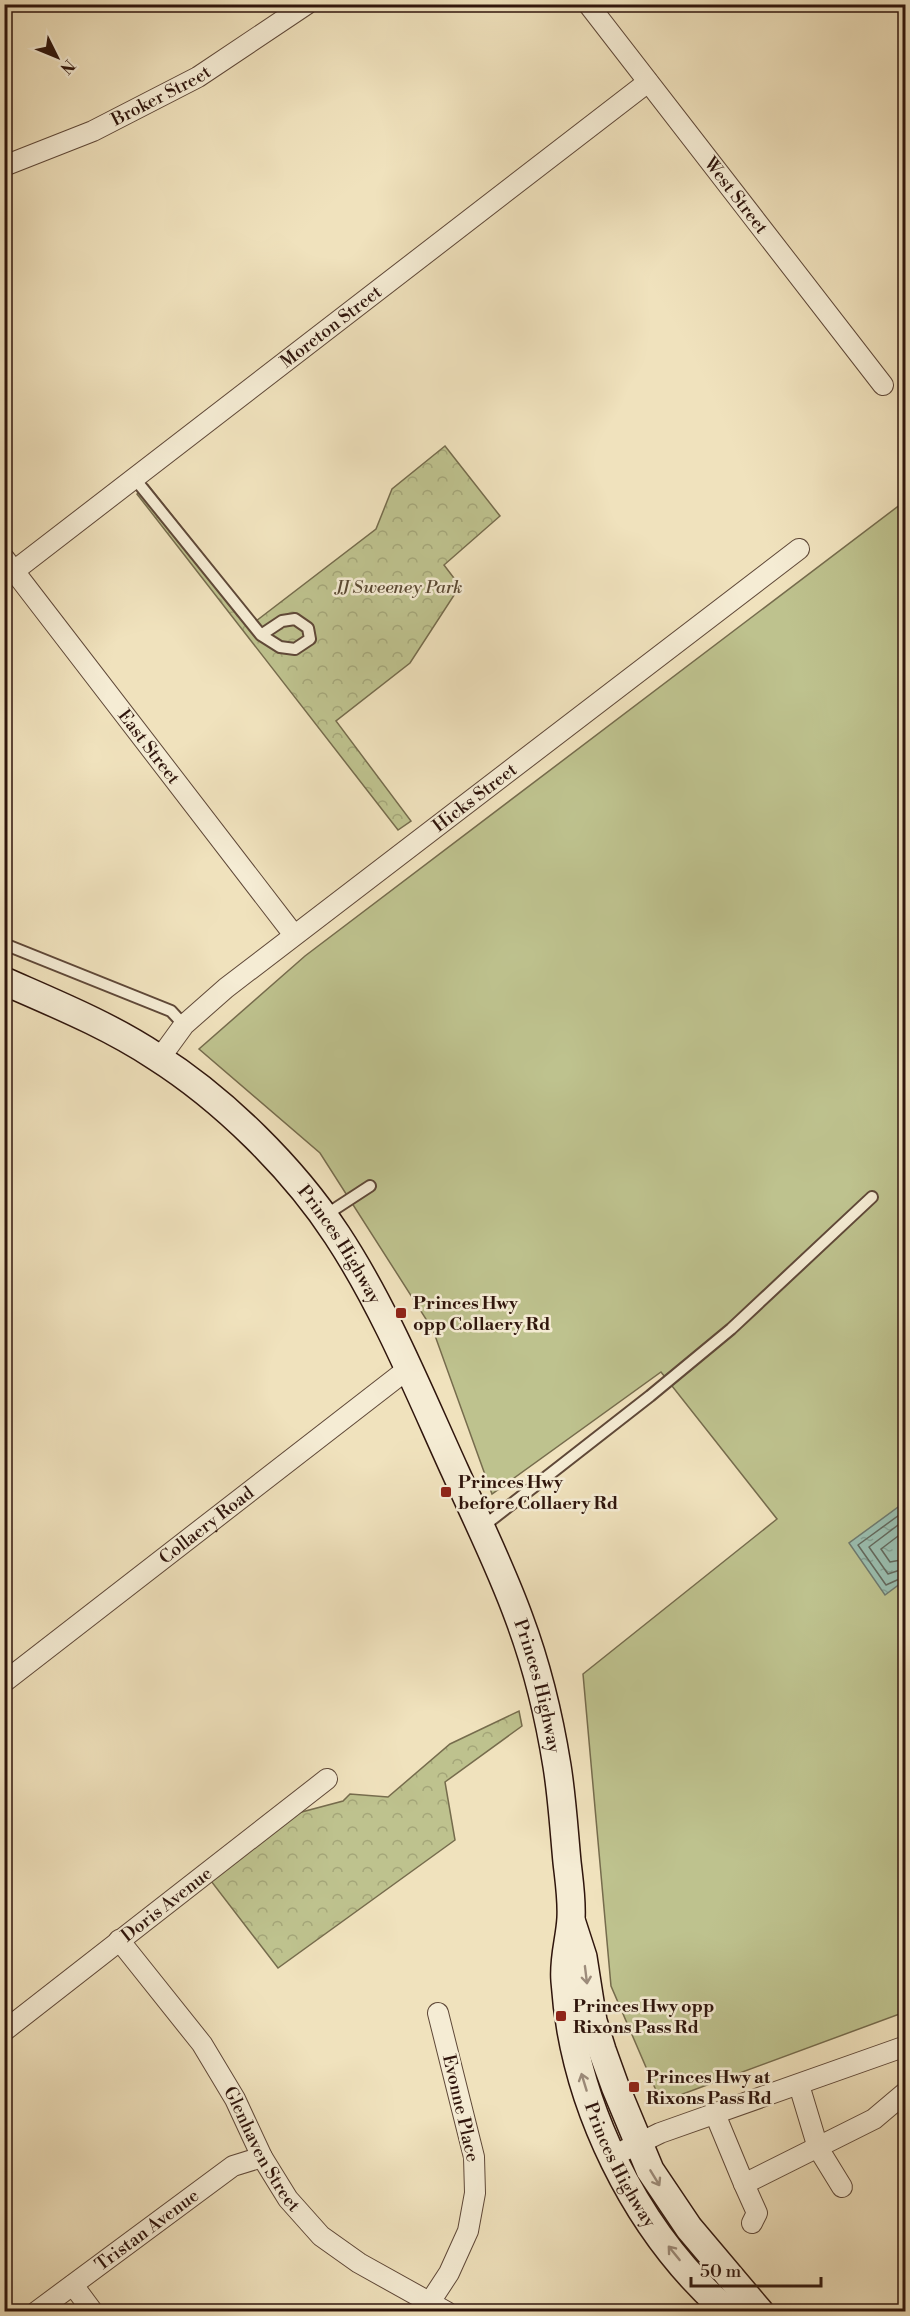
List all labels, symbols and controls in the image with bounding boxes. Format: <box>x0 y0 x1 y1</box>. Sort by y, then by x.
north arrow <box>27 27 87 87</box>
text: N <box>55 55 79 78</box>
street label: Broker Street <box>106 60 216 132</box>
street label: West Street <box>698 152 773 239</box>
street label: Moreton Street <box>276 280 387 374</box>
park label: JJ Sweeney Park <box>334 576 462 599</box>
street label: East Street <box>113 705 185 790</box>
street label: Hicks Street <box>428 758 522 837</box>
street label: Princes Highway <box>292 1180 386 1308</box>
place label: Princes Hwy opp Collaery Rd <box>413 1292 550 1336</box>
marker: Princes Hwy opp Collaery Rd <box>394 1306 408 1320</box>
place label: Princes Hwy before Collaery Rd <box>458 1471 618 1515</box>
street label: Collaery Road <box>155 1481 259 1570</box>
marker: Princes Hwy before Collaery Rd <box>439 1485 453 1499</box>
street label: Princes Highway <box>508 1616 566 1755</box>
street label: Doris Avenue <box>117 1862 217 1947</box>
one-way arrow <box>580 1965 591 1985</box>
place label: Princes Hwy opp Rixons Pass Rd <box>573 1995 714 2039</box>
marker: Princes Hwy opp Rixons Pass Rd <box>554 2009 568 2023</box>
street label: Evonne Place <box>437 2052 484 2164</box>
place label: Princes Hwy at Rixons Pass Rd <box>646 2066 772 2110</box>
one-way arrow <box>578 2072 589 2091</box>
marker: Princes Hwy at Rixons Pass Rd <box>627 2080 641 2094</box>
street label: Glenhaven Street <box>218 2082 305 2217</box>
street label: Princes Highway <box>579 2099 661 2232</box>
one-way arrow <box>650 2169 662 2186</box>
street label: Tristan Avenue <box>91 2184 204 2276</box>
one-way arrow <box>667 2246 681 2261</box>
scale bar <box>691 2250 822 2288</box>
text: 50 m <box>700 2260 742 2283</box>

